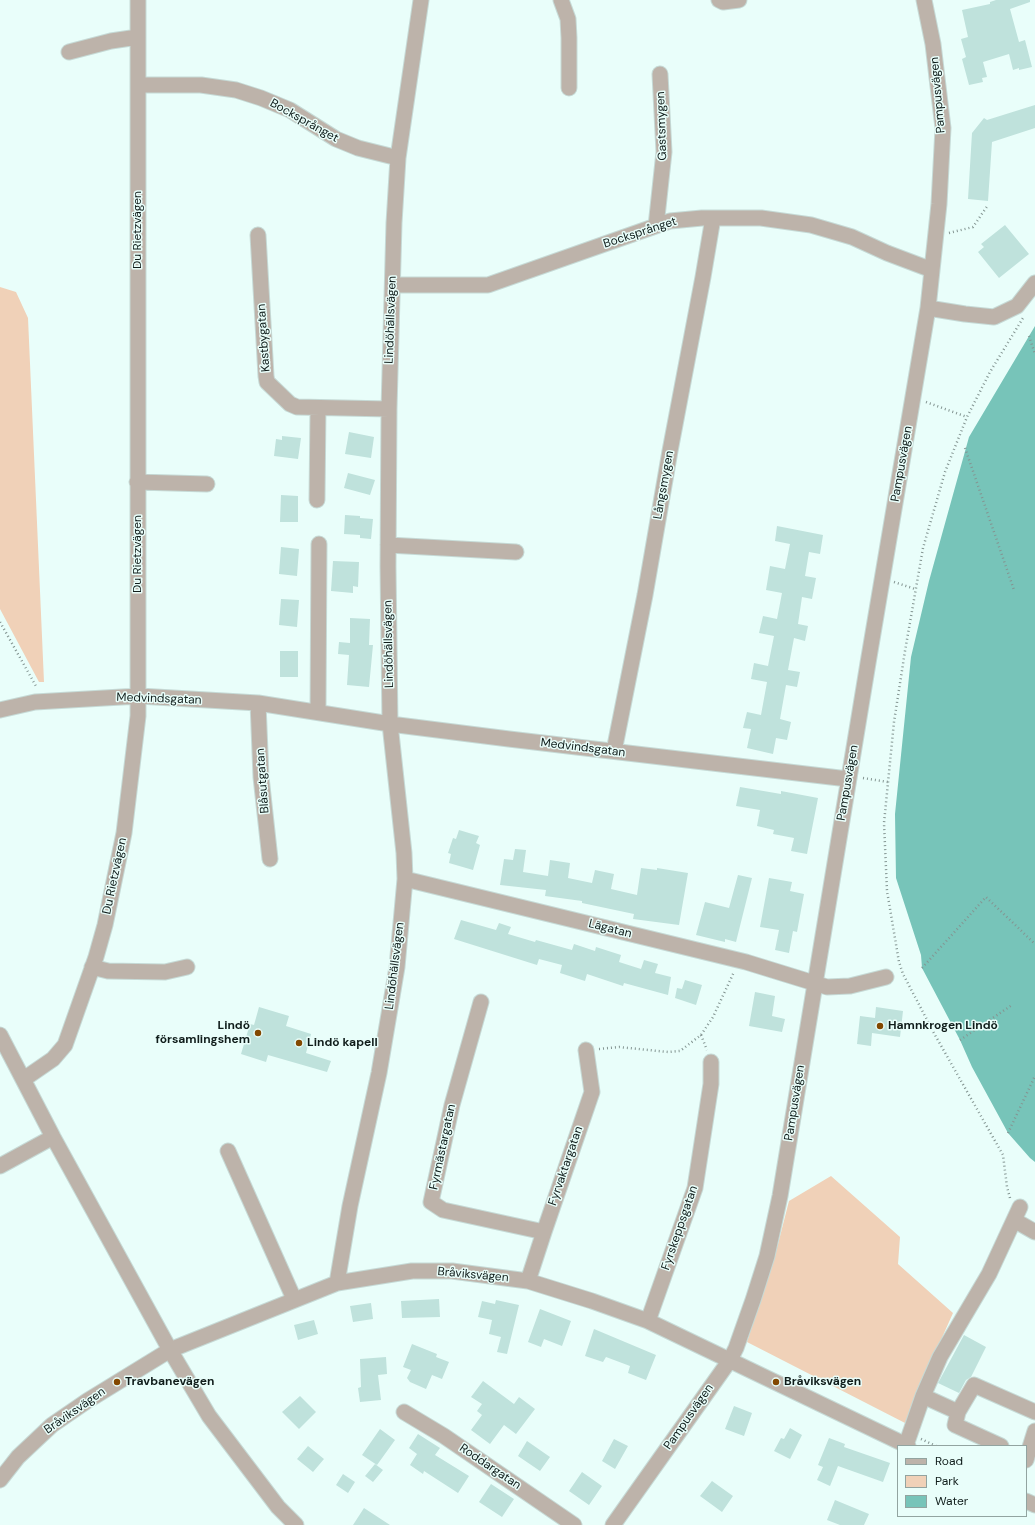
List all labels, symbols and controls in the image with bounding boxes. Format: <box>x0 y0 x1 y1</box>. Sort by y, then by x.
street label: Pampusvägen <box>927 56 949 134</box>
street label: Gastsmygen <box>654 91 670 161</box>
street label: Bocksprånget <box>267 96 341 146</box>
street label: Du Rietzvägen <box>131 191 145 269</box>
street label: Bocksprånget <box>602 214 678 252</box>
street label: Lindöhällsvägen <box>382 276 400 364</box>
street label: Kastbygatan <box>254 303 274 373</box>
street label: Pampusvägen <box>888 425 916 503</box>
street label: Långsmygen <box>651 450 677 520</box>
street label: Du Rietzvägen <box>131 515 145 593</box>
street label: Lindöhällsvägen <box>381 600 397 688</box>
street label: Medvindsgatan <box>116 690 202 708</box>
street label: Medvindsgatan <box>540 736 626 760</box>
street label: Pampusvägen <box>834 744 862 822</box>
street label: Blåsutgatan <box>254 748 272 814</box>
street label: Du Rietzvägen <box>100 836 130 916</box>
street label: Lägatan <box>587 917 633 941</box>
street label: Lindöhällsvägen <box>382 921 408 1011</box>
place label: Lindö församlingshem <box>155 1019 250 1047</box>
place label: Hamnkrogen Lindö <box>888 1019 998 1033</box>
marker: Hamnkrogen Lindö <box>875 1021 885 1031</box>
marker: Lindö församlingshem <box>253 1028 263 1038</box>
place label: Lindö kapell <box>307 1036 378 1050</box>
marker: Lindö kapell <box>294 1038 304 1048</box>
street label: Pampusvägen <box>782 1064 808 1142</box>
street label: Fyrmästargatan <box>427 1103 459 1191</box>
street label: Fyrvaktargatan <box>546 1124 586 1208</box>
street label: Fyrskeppsgatan <box>659 1184 701 1272</box>
street label: Bråviksvägen <box>437 1265 509 1285</box>
place label: Travbanevägen <box>125 1375 214 1389</box>
place label: Bråviksvägen <box>784 1375 861 1389</box>
marker: Travbanevägen <box>112 1377 122 1387</box>
marker: Bråviksvägen <box>771 1377 781 1387</box>
street label: Pampusvägen <box>661 1381 717 1453</box>
street label: Bråviksvägen <box>42 1385 108 1437</box>
street label: Roddargatan <box>457 1441 523 1493</box>
legend <box>897 1445 1027 1517</box>
text: Road <box>935 1453 963 1469</box>
text: Park <box>935 1473 959 1489</box>
text: Water <box>935 1493 968 1509</box>

